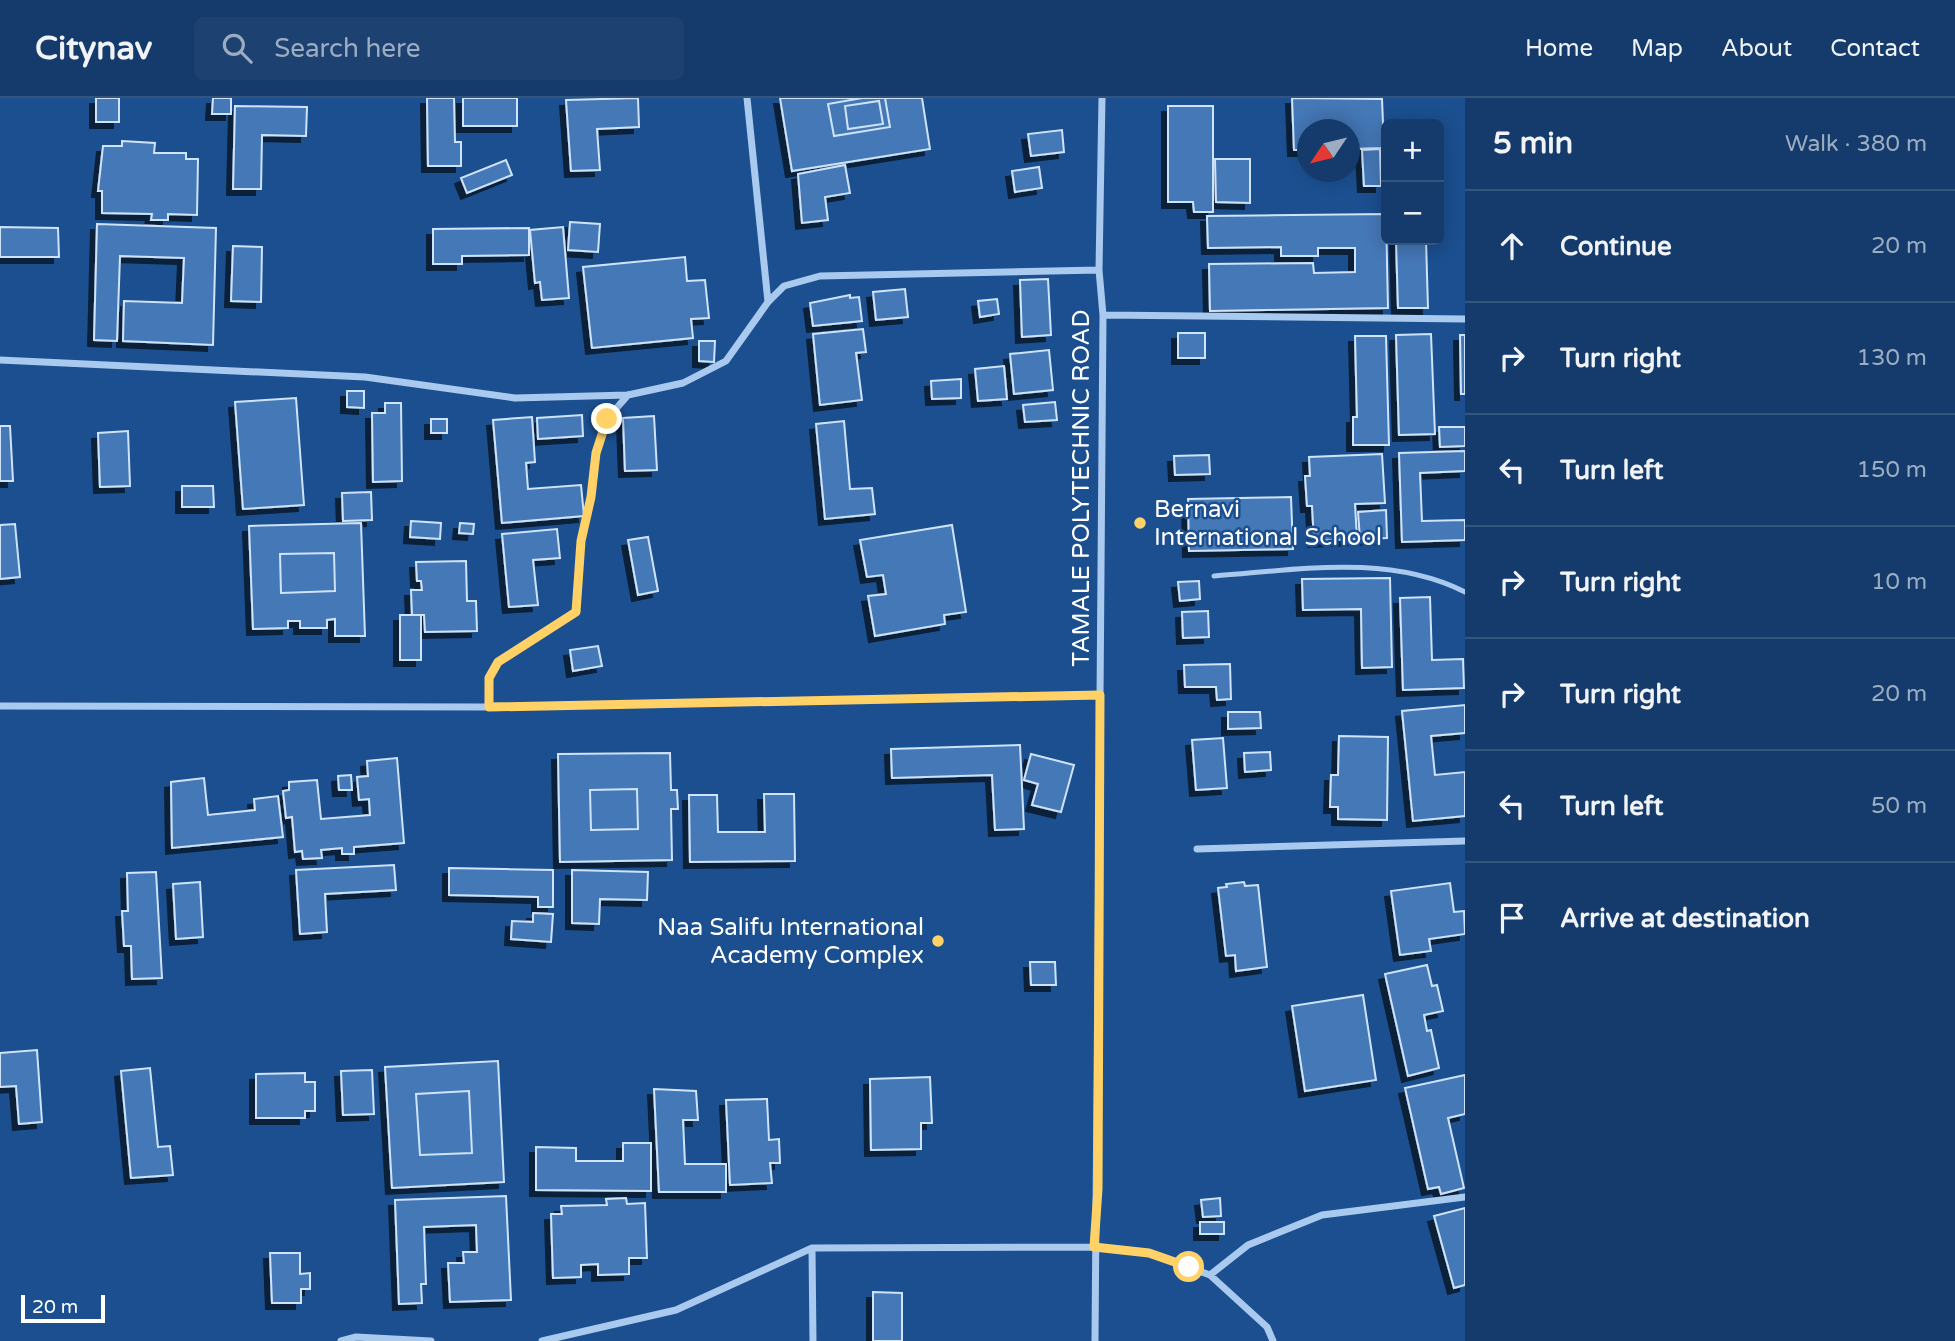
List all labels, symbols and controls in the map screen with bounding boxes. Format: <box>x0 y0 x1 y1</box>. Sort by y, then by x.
search box <box>194 17 684 80</box>
text: Citynav <box>35 29 152 68</box>
icon: search <box>218 29 256 67</box>
text: Search here <box>274 33 420 64</box>
text: Home <box>1525 34 1593 63</box>
text: Map <box>1631 34 1683 63</box>
text: About <box>1721 34 1792 63</box>
text: Contact <box>1830 34 1920 63</box>
north arrow <box>1297 119 1360 182</box>
map controls <box>1381 119 1444 245</box>
button: + <box>1381 119 1444 182</box>
text: 5 min <box>1493 125 1573 162</box>
text: Walk · 380 m <box>1785 130 1927 158</box>
button: − <box>1381 182 1444 245</box>
icon: ahead <box>1493 227 1531 265</box>
text: Continue <box>1560 231 1672 262</box>
text: 20 m <box>1871 232 1927 260</box>
street label: TAMALE POLYTECHNIC ROAD <box>1067 310 1096 666</box>
icon: right <box>1493 339 1531 377</box>
text: Turn right <box>1560 343 1681 374</box>
text: 130 m <box>1857 344 1927 372</box>
route end <box>591 403 622 434</box>
icon: left <box>1493 451 1531 489</box>
text: Turn left <box>1560 455 1663 486</box>
text: 150 m <box>1857 456 1927 484</box>
place label: Bernavi International School <box>1154 495 1382 552</box>
marker: Bernavi International School <box>1132 515 1148 531</box>
icon: right <box>1493 563 1531 601</box>
text: Turn right <box>1560 567 1681 598</box>
text: 10 m <box>1871 568 1927 596</box>
icon: right <box>1493 675 1531 713</box>
text: Turn right <box>1560 679 1681 710</box>
text: 20 m <box>1871 680 1927 708</box>
icon: left <box>1493 787 1531 825</box>
text: Turn left <box>1560 791 1663 822</box>
text: 50 m <box>1871 792 1927 820</box>
icon: arrive <box>1493 899 1531 937</box>
text: Arrive at destination <box>1560 903 1810 934</box>
place label: Naa Salifu International Academy Complex <box>657 913 924 970</box>
marker: Naa Salifu International Academy Complex <box>930 933 946 949</box>
route start <box>1173 1251 1204 1282</box>
scale bar <box>21 1292 105 1324</box>
text: 20 m <box>32 1296 78 1318</box>

